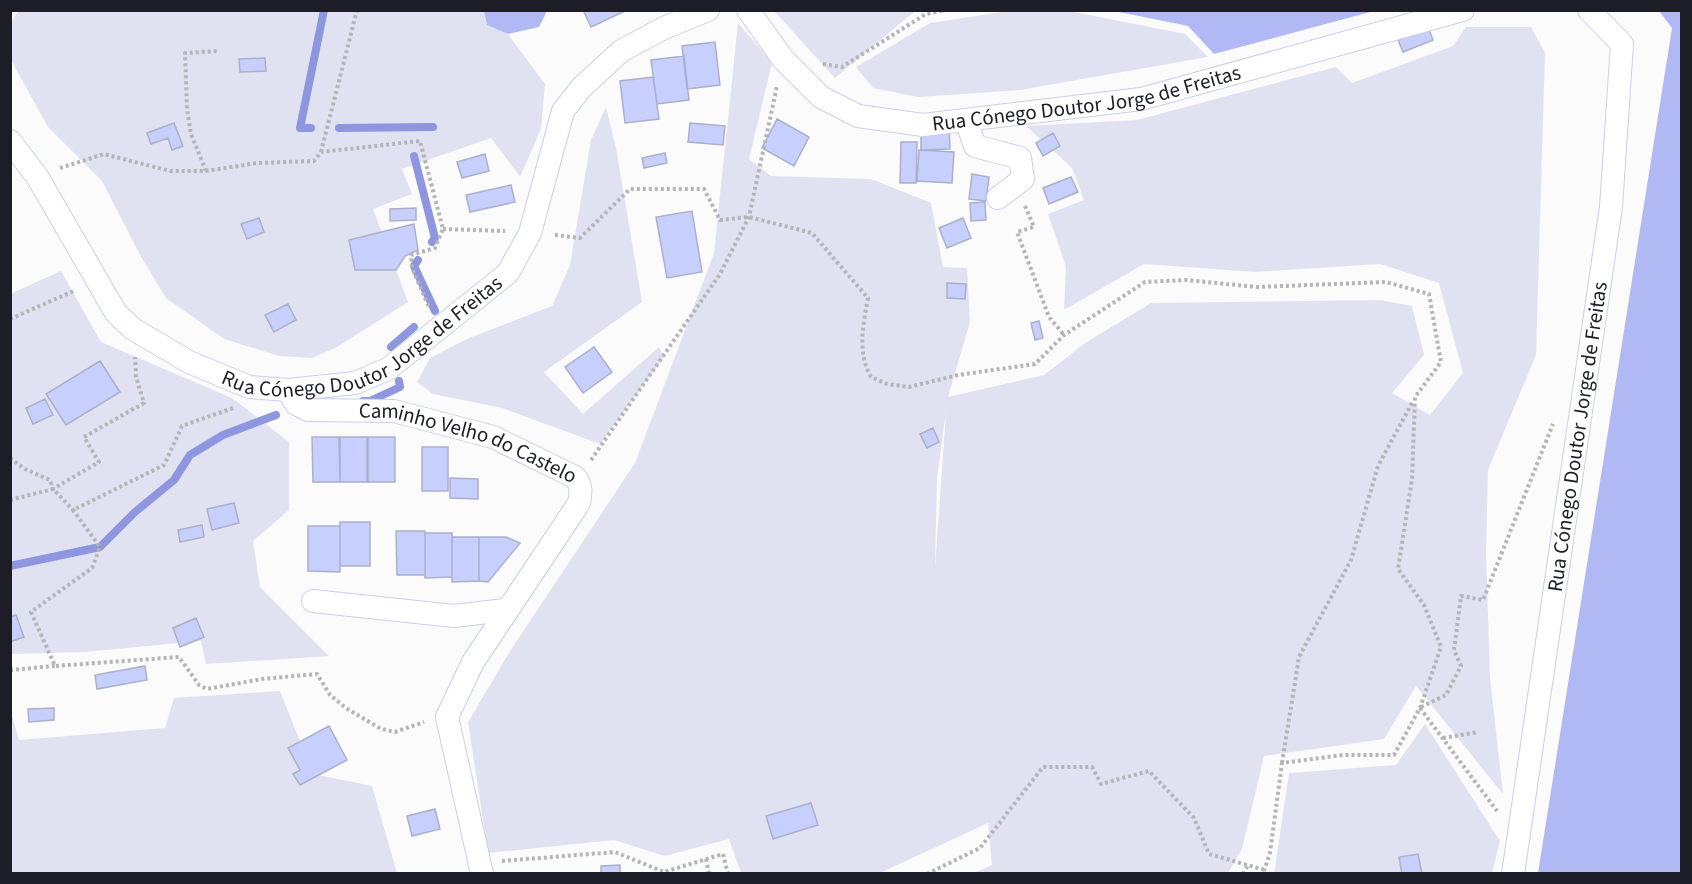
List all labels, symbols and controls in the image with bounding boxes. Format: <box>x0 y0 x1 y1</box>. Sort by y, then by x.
street label: Rua Cónego Doutor Jorge de Freitas <box>930 57 1244 139</box>
street label: Rua Cónego Doutor Jorge de Freitas <box>217 268 509 406</box>
street label: Rua Cónego Doutor Jorge de Freitas <box>1540 279 1615 594</box>
street label: Caminho Velho do Castelo <box>359 396 582 491</box>

